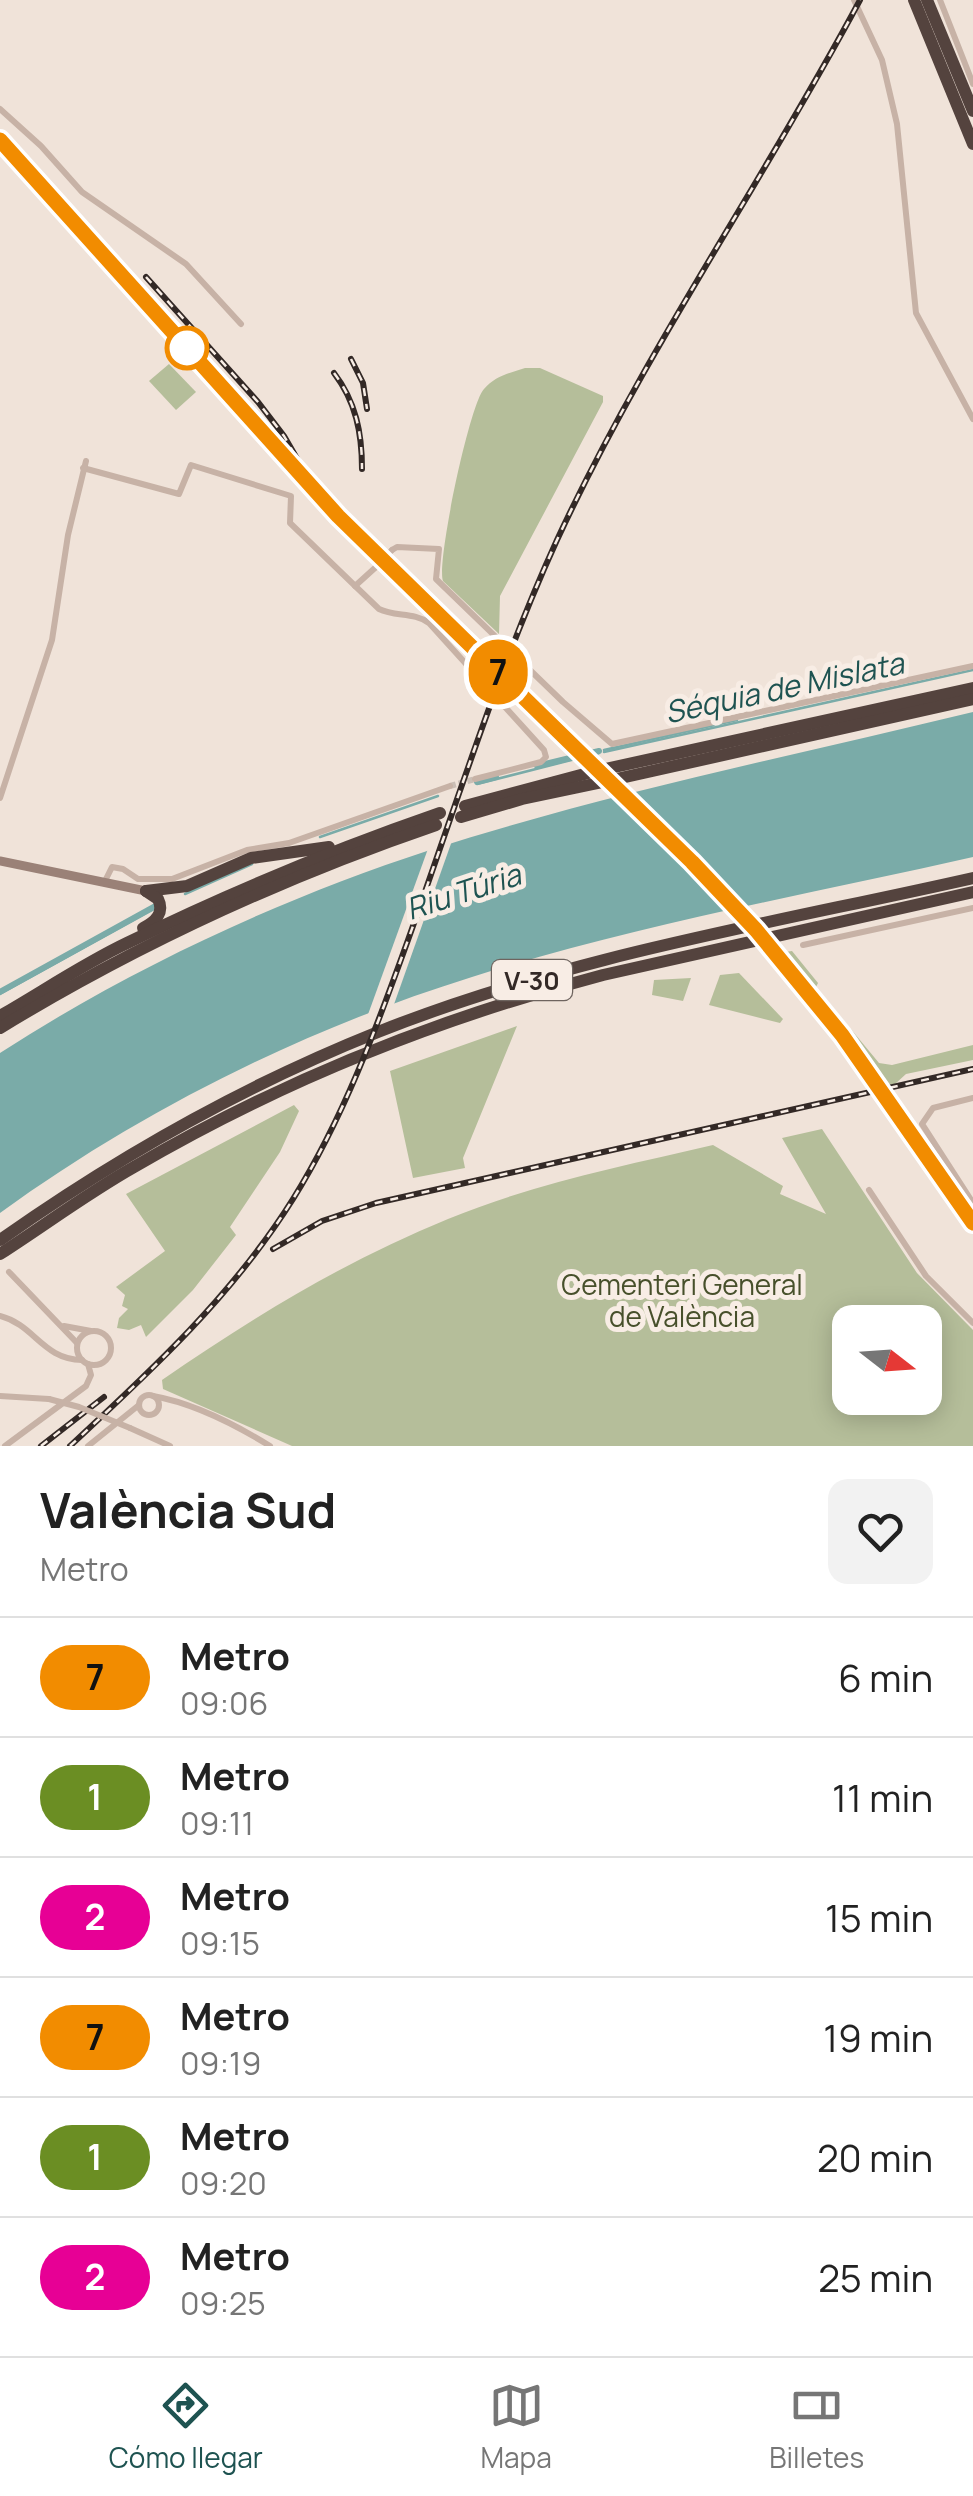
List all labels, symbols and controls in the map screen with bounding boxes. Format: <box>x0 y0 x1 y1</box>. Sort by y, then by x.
unlabelled marker <box>166 327 208 369</box>
line badge: 7 <box>466 640 530 704</box>
water label: Séquia de Mislata <box>661 641 908 732</box>
text: 7 <box>489 648 507 696</box>
water label: Riu Túria <box>400 853 527 929</box>
road number: V-30 <box>492 960 572 1000</box>
park label: Cementeri General de València <box>561 1265 803 1335</box>
north arrow <box>832 1305 942 1415</box>
map controls <box>832 1305 942 1415</box>
text: València Sud <box>40 1477 336 1542</box>
button: heart <box>828 1479 933 1584</box>
text: Metro <box>40 1547 129 1591</box>
text: Metro <box>180 1629 290 1681</box>
text: 6 min <box>838 1651 933 1703</box>
text: 7 <box>86 1653 104 1701</box>
text: 09:06 <box>180 1681 268 1725</box>
text: Metro <box>180 1749 290 1801</box>
text: 11 min <box>832 1771 933 1823</box>
text: 1 <box>87 1773 103 1821</box>
text: 09:11 <box>180 1801 254 1845</box>
text: Metro <box>180 1869 290 1921</box>
text: 15 min <box>825 1891 933 1943</box>
text: 2 <box>85 1893 105 1941</box>
text: 09:15 <box>180 1921 260 1965</box>
text: Metro <box>180 1989 290 2041</box>
text: 19 min <box>823 2011 933 2063</box>
text: 7 <box>86 2013 104 2061</box>
text: 09:19 <box>180 2041 261 2085</box>
text: Metro <box>180 2109 290 2161</box>
text: 20 min <box>817 2131 933 2183</box>
text: 1 <box>87 2133 103 2181</box>
text: 09:20 <box>180 2161 267 2205</box>
text: Metro <box>180 2229 290 2281</box>
text: 25 min <box>818 2251 933 2303</box>
text: 2 <box>85 2253 105 2301</box>
text: 09:25 <box>180 2281 266 2325</box>
tab: Cómo llegar <box>109 2378 263 2476</box>
tab: Mapa <box>480 2378 552 2476</box>
tab: Billetes <box>769 2378 864 2476</box>

